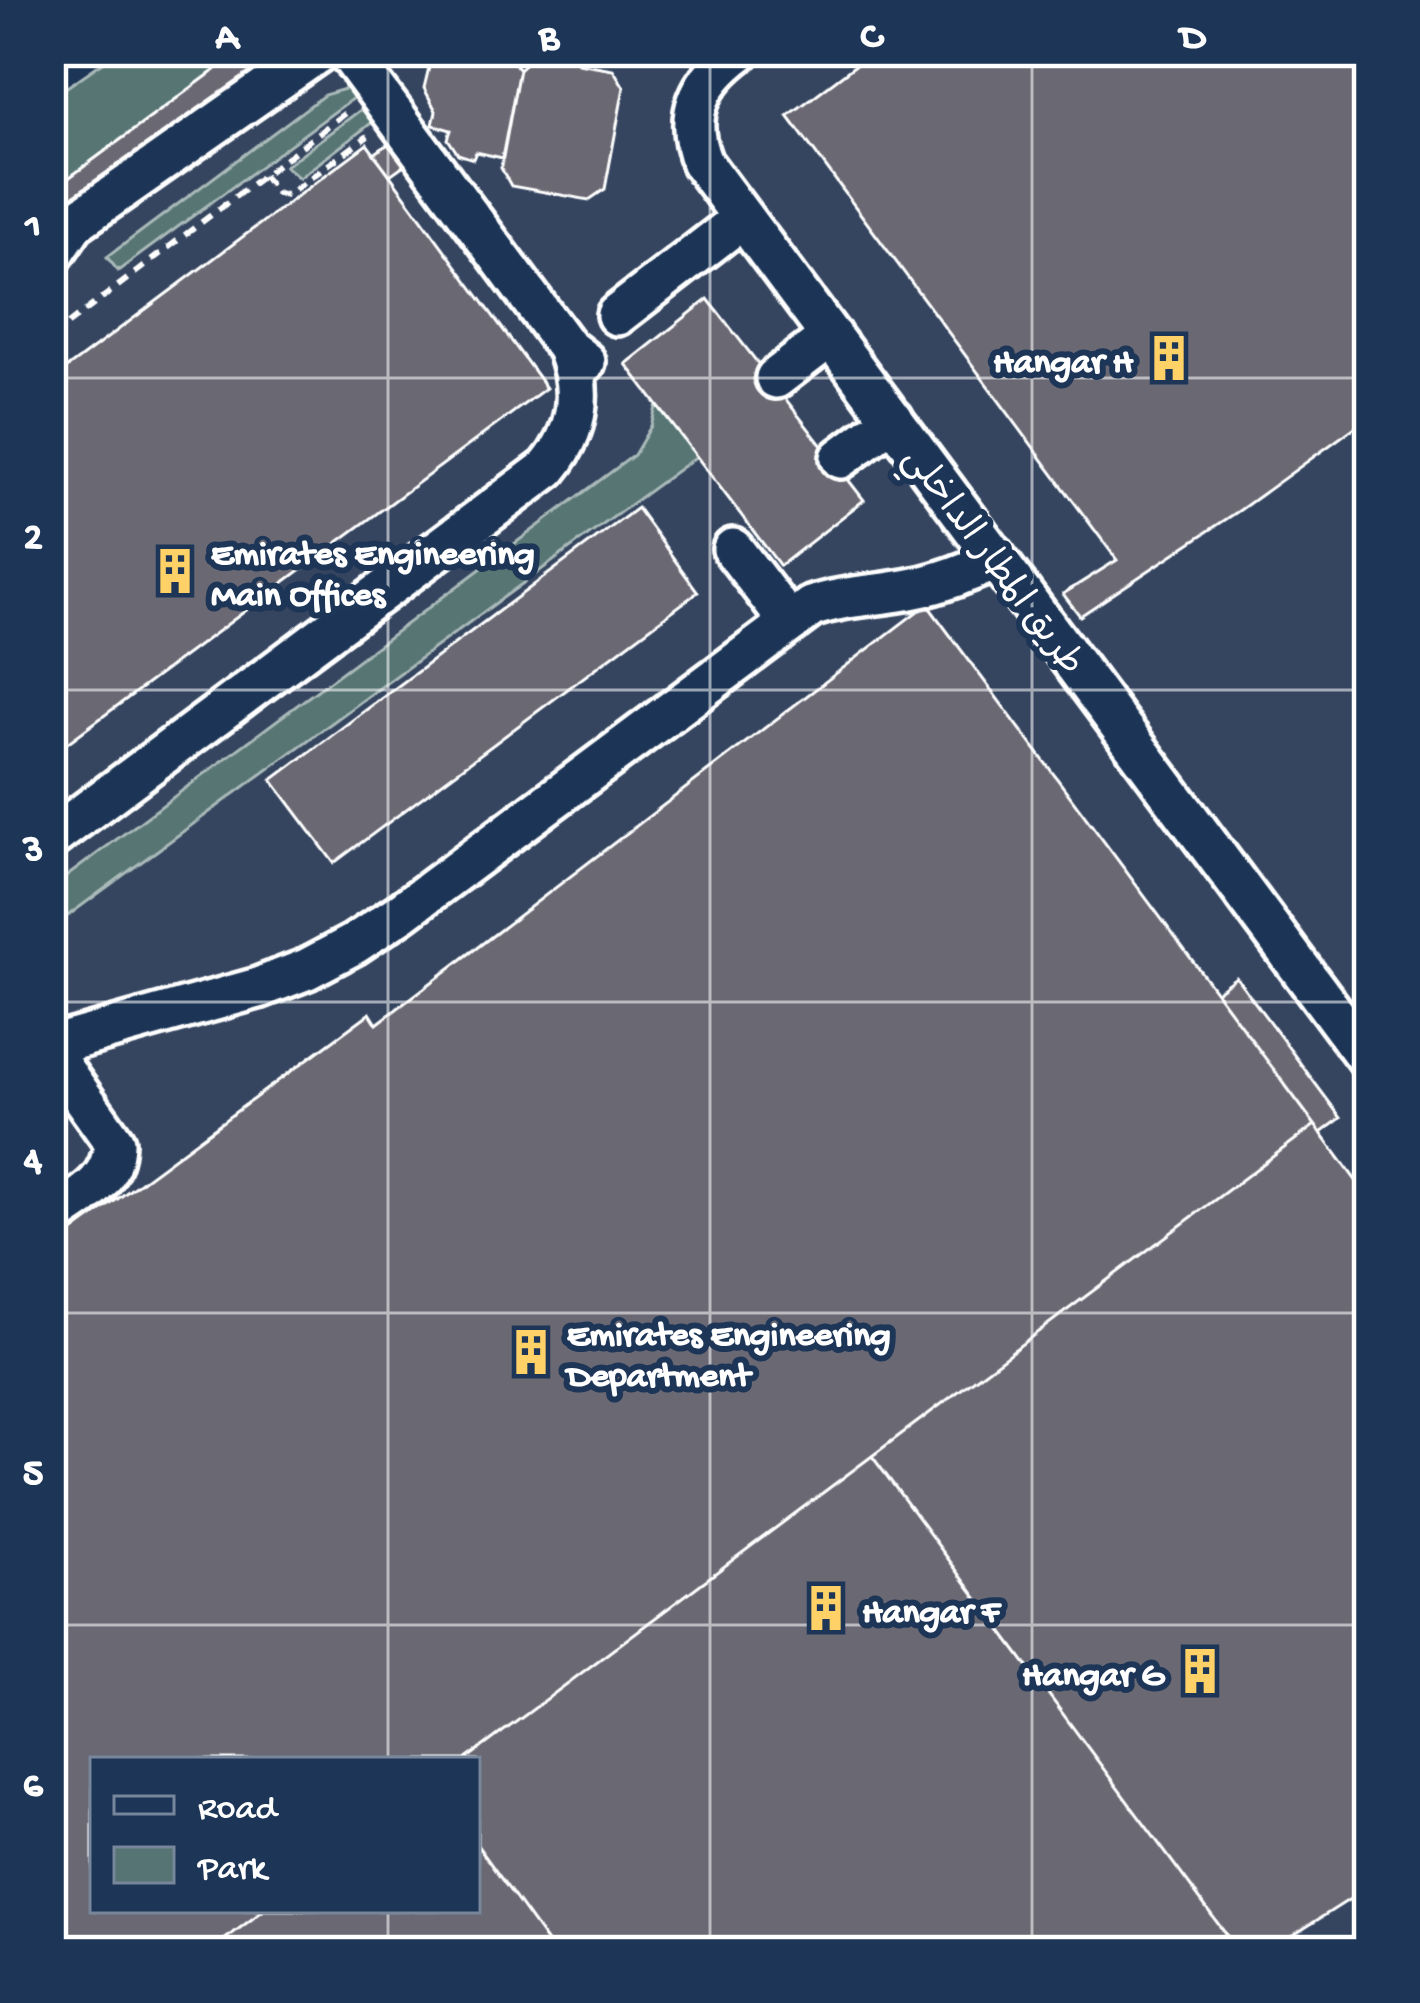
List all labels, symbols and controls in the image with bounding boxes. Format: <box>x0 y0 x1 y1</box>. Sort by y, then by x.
text: A <box>214 17 241 63</box>
text: B <box>537 17 561 63</box>
text: C <box>860 17 884 63</box>
text: D <box>1177 17 1207 63</box>
text: 1 <box>23 206 41 252</box>
building icon: Hangar H <box>1144 333 1194 383</box>
place label: Hangar H <box>993 343 1134 386</box>
street label: طريق المطار الداخلي <box>888 440 1091 688</box>
text: 2 <box>23 517 43 563</box>
place label: Emirates Engineering Main Offices <box>211 535 535 619</box>
building icon: Emirates Engineering Main Offices <box>150 546 200 596</box>
text: 3 <box>22 829 43 875</box>
text: 4 <box>23 1141 43 1187</box>
place label: Emirates Engineering Department <box>564 1316 891 1400</box>
building icon: Emirates Engineering Department <box>506 1327 556 1377</box>
text: 5 <box>23 1453 44 1499</box>
building icon: Hangar F <box>801 1583 851 1633</box>
place label: Hangar F <box>862 1593 1002 1636</box>
building icon: Hangar G <box>1175 1646 1225 1696</box>
place label: Hangar G <box>1022 1656 1166 1699</box>
legend <box>90 1757 480 1913</box>
text: 6 <box>23 1765 44 1811</box>
text: Road <box>198 1789 280 1832</box>
text: Park <box>197 1849 270 1892</box>

